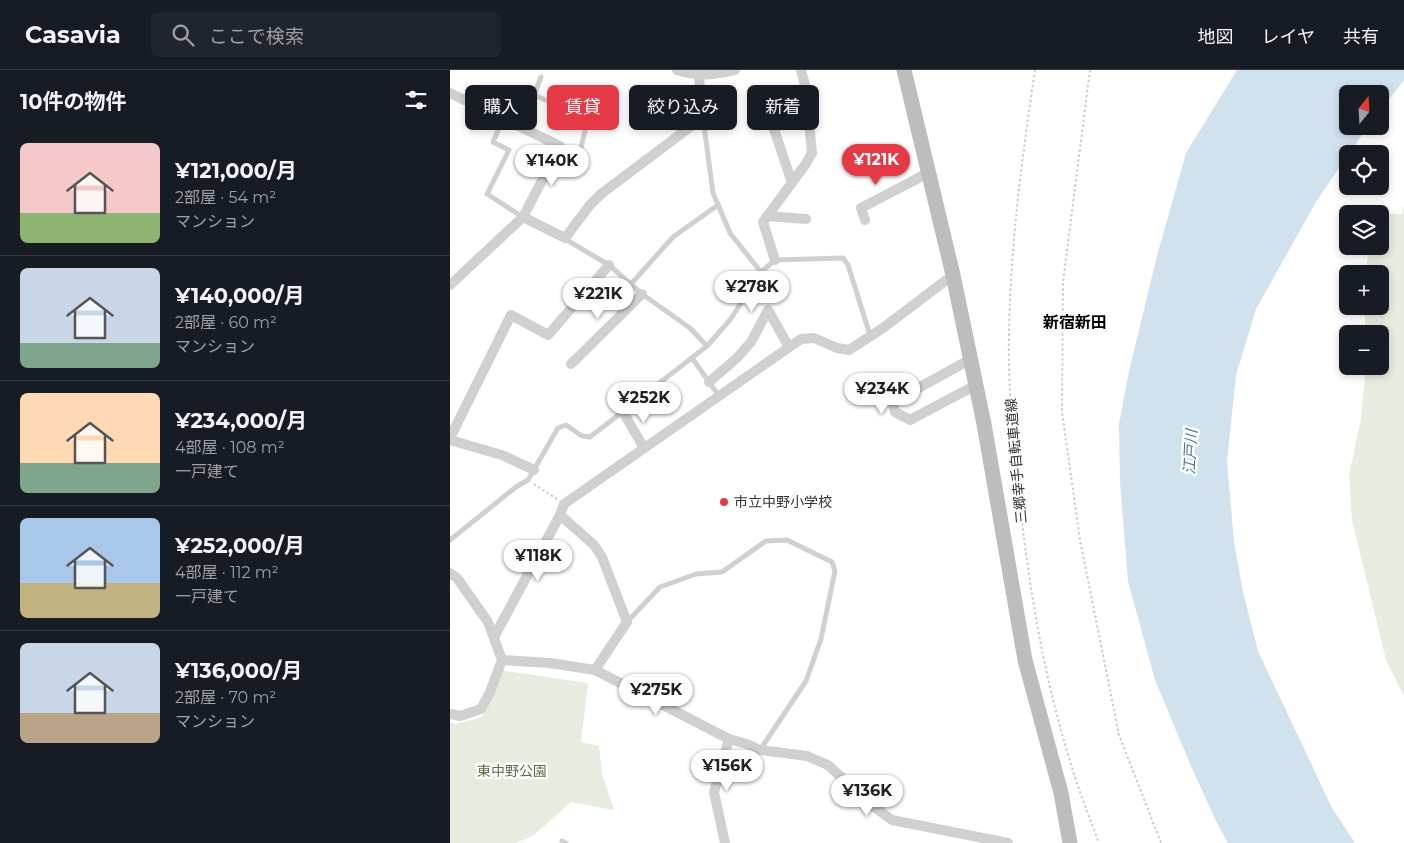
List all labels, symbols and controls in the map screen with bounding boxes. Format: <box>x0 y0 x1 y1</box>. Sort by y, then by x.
search box <box>151 12 501 57</box>
text: Casavia <box>25 20 121 49</box>
icon: search <box>169 21 197 49</box>
text: ここで検索 <box>209 25 304 48</box>
text: 地図 <box>1198 26 1234 48</box>
text: レイヤ <box>1262 26 1315 48</box>
text: 共有 <box>1343 26 1379 48</box>
chip: 購入 <box>465 85 537 130</box>
chip: 賃貸 <box>547 85 619 130</box>
chip: 絞り込み <box>629 85 737 130</box>
chip: 新着 <box>747 85 819 130</box>
north arrow <box>1339 85 1389 135</box>
map controls <box>1339 85 1389 375</box>
icon: filters <box>402 86 430 114</box>
text: 10件の物件 <box>20 89 127 114</box>
pin: ¥140K <box>517 144 587 187</box>
pin: ¥121K <box>841 144 911 186</box>
button: locate <box>1339 145 1389 195</box>
text: ¥121K <box>853 150 899 169</box>
text: ¥140K <box>526 151 578 170</box>
text: ¥121,000/月 <box>175 158 297 183</box>
icon: home <box>60 163 120 223</box>
text: 2部屋 · 54 m² <box>175 188 276 207</box>
button: layers <box>1339 205 1389 255</box>
text: マンション <box>175 212 255 231</box>
button: + <box>1339 265 1389 315</box>
pin: ¥278K <box>717 270 787 313</box>
text: ¥278K <box>725 277 779 296</box>
pin: ¥221K <box>563 278 633 320</box>
text: ¥140,000/月 <box>175 283 305 308</box>
text: ¥221K <box>574 284 622 303</box>
icon: home <box>60 288 120 348</box>
text: 2部屋 · 60 m² <box>175 313 277 332</box>
district label: 新宿新田 <box>1043 313 1107 332</box>
button: − <box>1339 325 1389 375</box>
text: マンション <box>175 337 255 356</box>
pin: ¥234K <box>847 372 917 415</box>
text: ¥234K <box>855 379 909 398</box>
pin: ¥252K <box>609 382 679 424</box>
text: ¥252K <box>618 388 670 407</box>
street label: 三郷幸手自転車道線 <box>1002 397 1030 525</box>
text: ¥234,000/月 <box>175 408 307 433</box>
icon: home <box>60 413 120 473</box>
water label: 江戸川 <box>1179 427 1201 475</box>
text: 4部屋 · 108 m² <box>175 438 285 457</box>
text: 一戸建て <box>175 462 239 481</box>
place label: 市立中野小学校 <box>734 493 832 511</box>
marker: 市立中野小学校 <box>718 496 730 508</box>
text: ¥252,000/月 <box>175 533 305 558</box>
icon: home <box>60 538 120 598</box>
pin: ¥118K <box>503 540 573 582</box>
text: ¥118K <box>514 546 562 565</box>
text: 4部屋 · 112 m² <box>175 563 279 582</box>
text: 一戸建て <box>175 587 239 606</box>
text: ¥136,000/月 <box>175 658 302 683</box>
icon: home <box>60 663 120 723</box>
pin: ¥275K <box>621 674 691 716</box>
text: ¥275K <box>630 680 682 699</box>
text: 2部屋 · 70 m² <box>175 688 276 707</box>
text: マンション <box>175 712 255 731</box>
pin: ¥156K <box>692 750 762 792</box>
text: ¥156K <box>702 756 752 775</box>
park label: 東中野公園 <box>477 762 547 780</box>
pin: ¥136K <box>832 774 902 817</box>
text: ¥136K <box>842 781 892 800</box>

